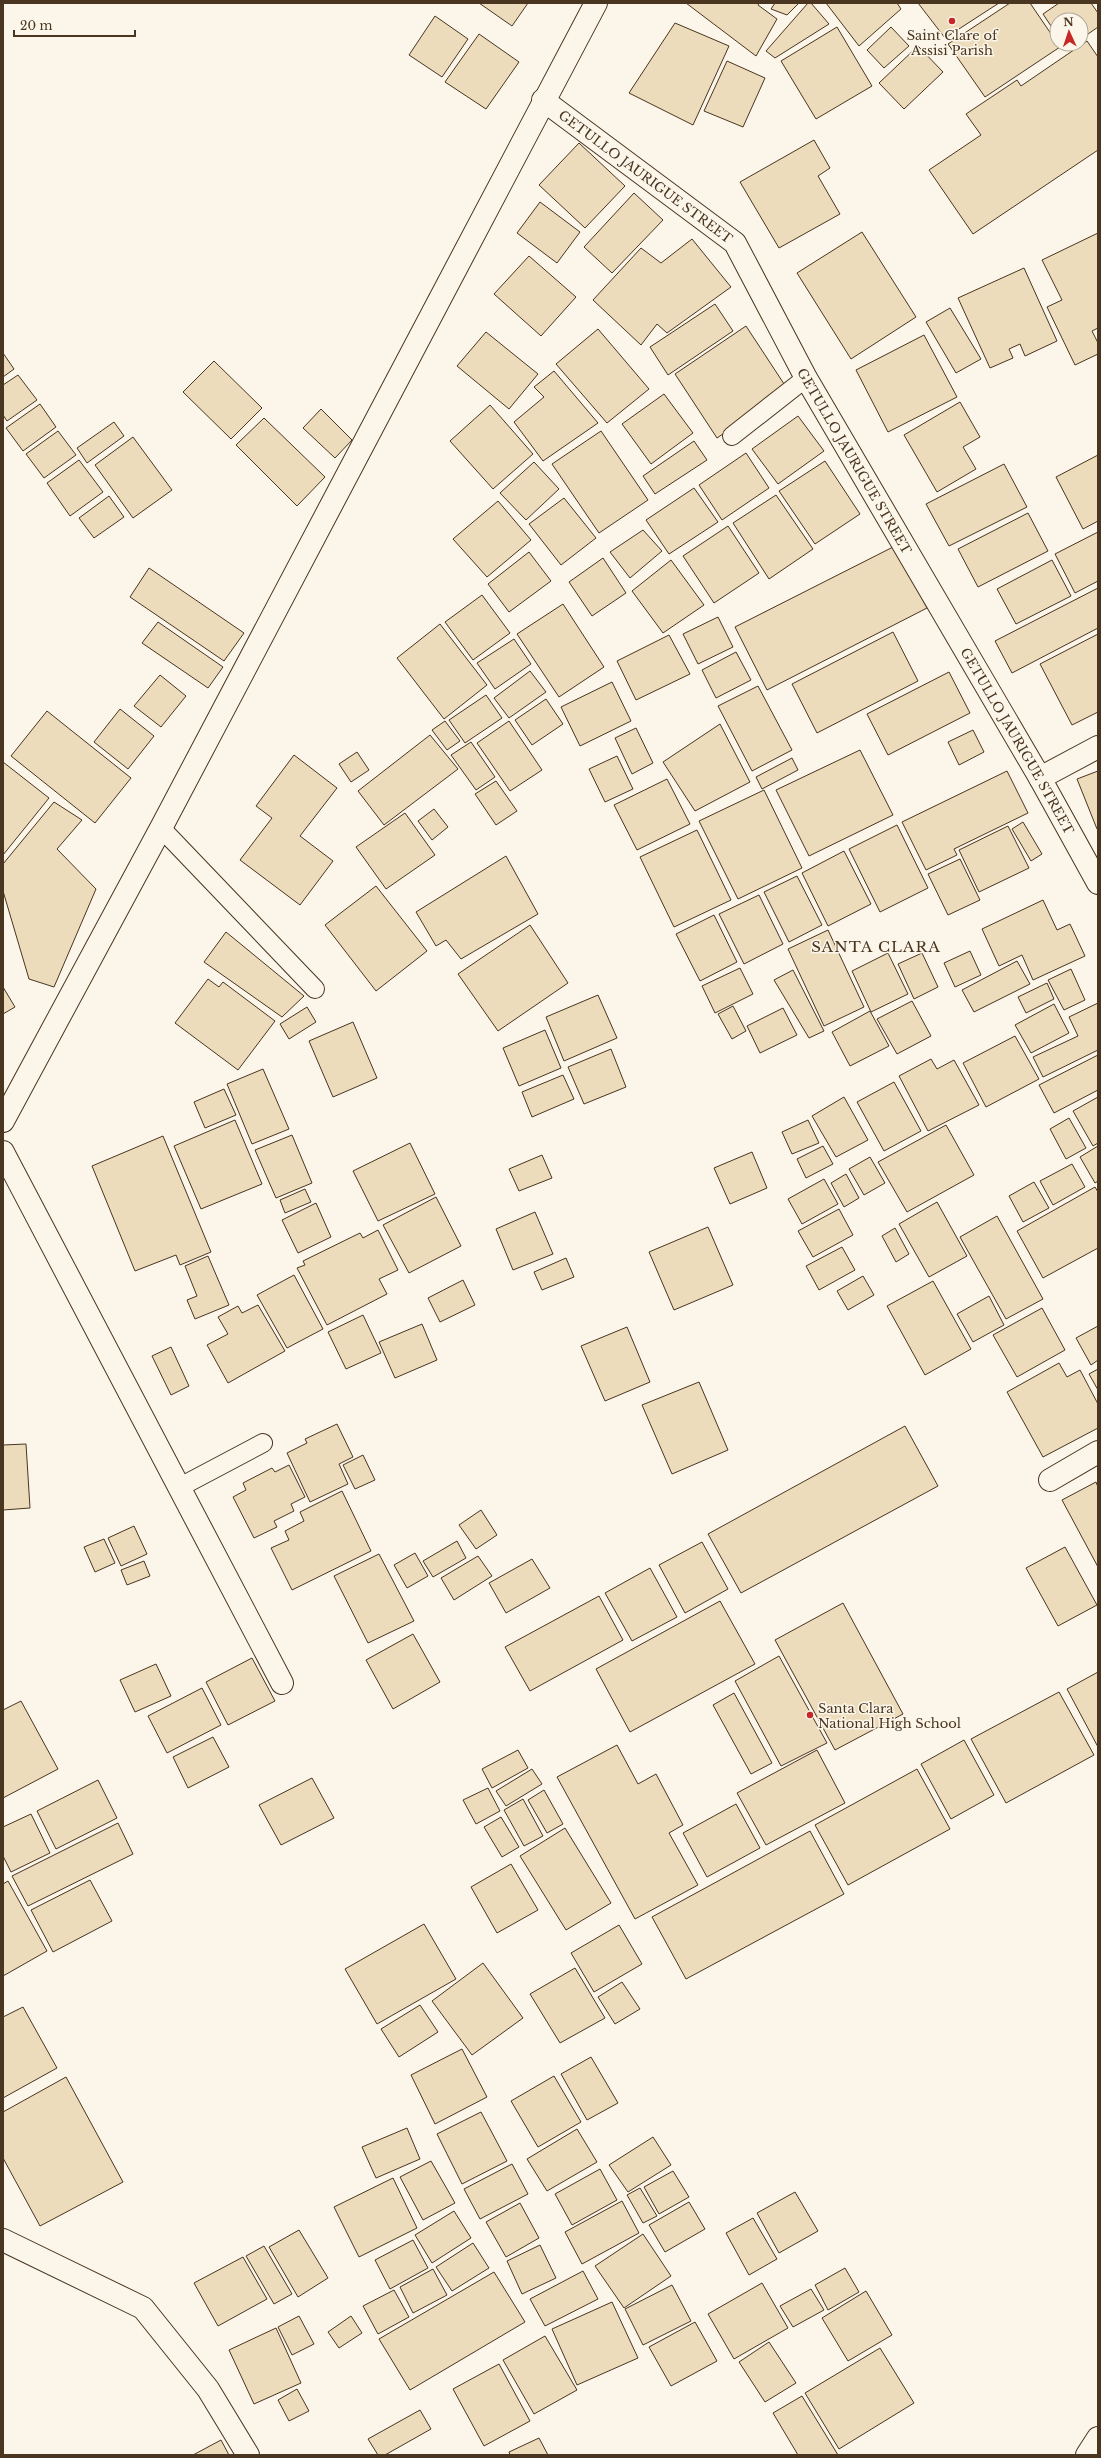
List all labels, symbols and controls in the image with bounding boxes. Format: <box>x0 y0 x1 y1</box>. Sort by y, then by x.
scale bar <box>14 12 135 38</box>
north arrow <box>1049 12 1089 52</box>
text: N <box>1063 15 1075 29</box>
marker: Saint Clare of Assisi Parish <box>947 16 957 26</box>
text: 20 m <box>20 18 52 33</box>
place label: Saint Clare of Assisi Parish <box>907 27 999 59</box>
street label: GETULLO JAURIGUE STREET <box>555 107 736 248</box>
street label: GETULLO JAURIGUE STREET <box>793 365 915 558</box>
street label: GETULLO JAURIGUE STREET <box>957 645 1078 838</box>
district label: SANTA CLARA <box>811 937 941 956</box>
place label: Santa Clara National High School <box>818 1700 961 1732</box>
marker: Santa Clara National High School <box>805 1710 815 1720</box>

